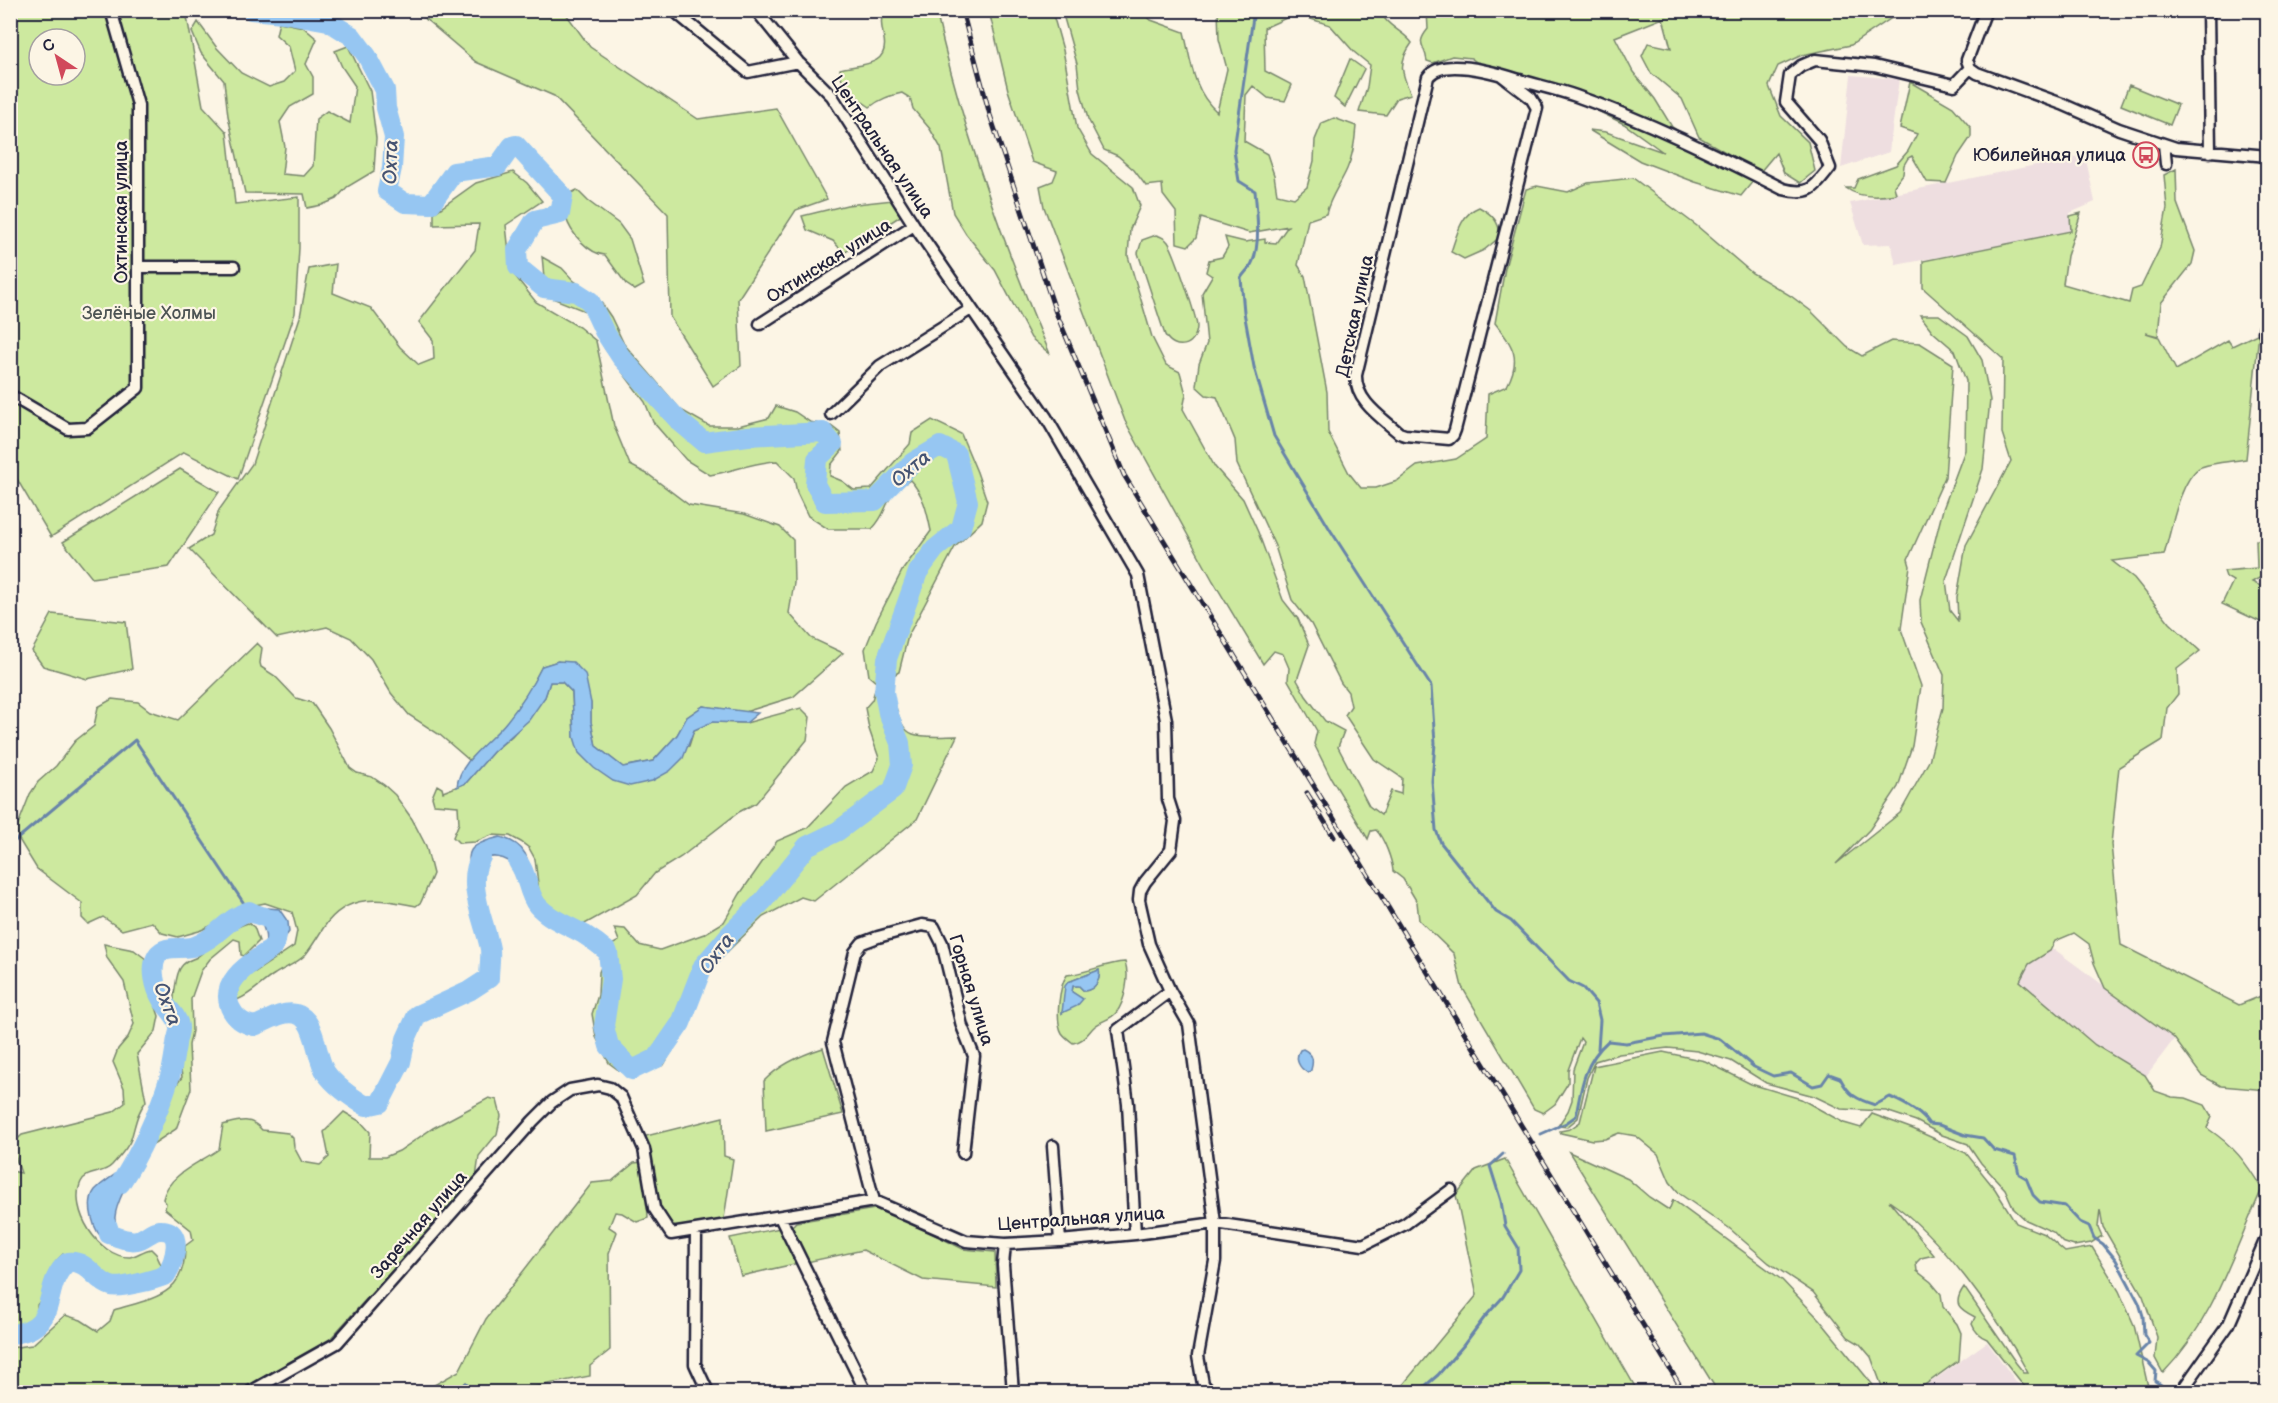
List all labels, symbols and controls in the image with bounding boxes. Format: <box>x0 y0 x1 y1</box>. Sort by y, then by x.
north arrow <box>27 27 87 87</box>
text: С <box>39 35 59 57</box>
street label: Центральная улица <box>826 72 938 223</box>
water label: Охта <box>378 139 404 185</box>
street label: Охтинская улица <box>111 140 132 284</box>
bus stop icon: Юбилейная улица <box>2131 140 2161 170</box>
place label: Юбилейная улица <box>1972 145 2126 166</box>
street label: Охтинская улица <box>763 214 896 308</box>
street label: Детская улица <box>1332 253 1378 379</box>
park label: Зелёные Холмы <box>82 303 216 324</box>
water label: Охта <box>886 445 936 493</box>
water label: Охта <box>694 929 740 979</box>
street label: Горная улица <box>944 932 998 1048</box>
water label: Охта <box>148 979 186 1029</box>
street label: Заречная улица <box>366 1166 472 1283</box>
street label: Центральная улица <box>997 1203 1166 1235</box>

